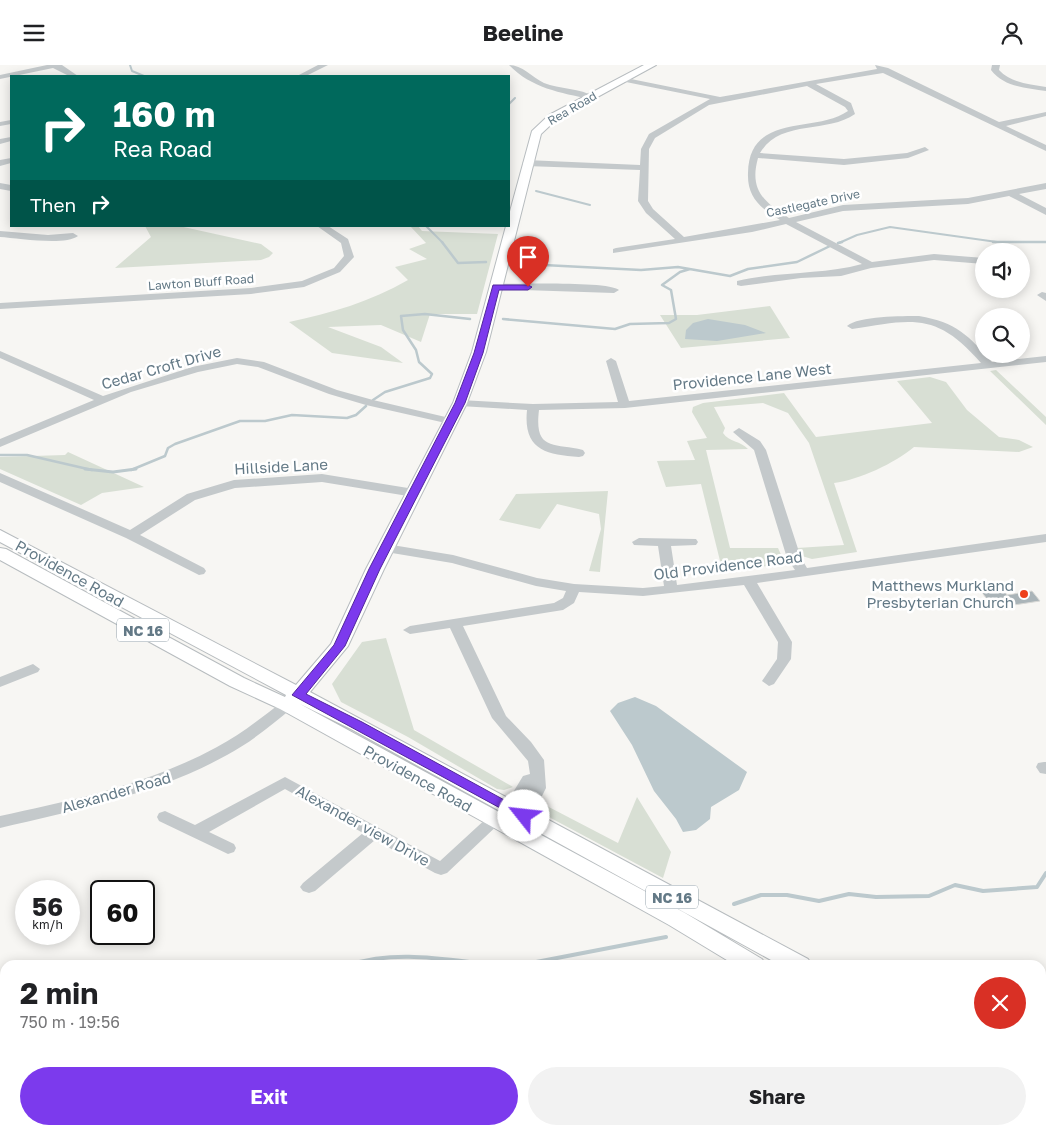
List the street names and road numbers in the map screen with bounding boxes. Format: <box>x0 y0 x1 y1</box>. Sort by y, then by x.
street label: Rea Road <box>545 88 599 128</box>
street label: Castlegate Drive <box>765 186 861 220</box>
street label: Lawton Bluff Road <box>147 271 255 293</box>
street label: Cedar Croft Drive <box>99 341 223 393</box>
street label: Providence Lane West <box>672 359 832 393</box>
street label: Hillside Lane <box>234 455 329 477</box>
street label: Providence Road <box>13 536 127 610</box>
street label: Old Providence Road <box>653 547 803 583</box>
road number: NC 16 <box>117 619 169 641</box>
street label: Providence Road <box>361 741 475 815</box>
street label: Alexander Road <box>59 768 173 816</box>
street label: Alexander view Drive <box>293 781 433 869</box>
road number: NC 16 <box>646 885 698 909</box>

